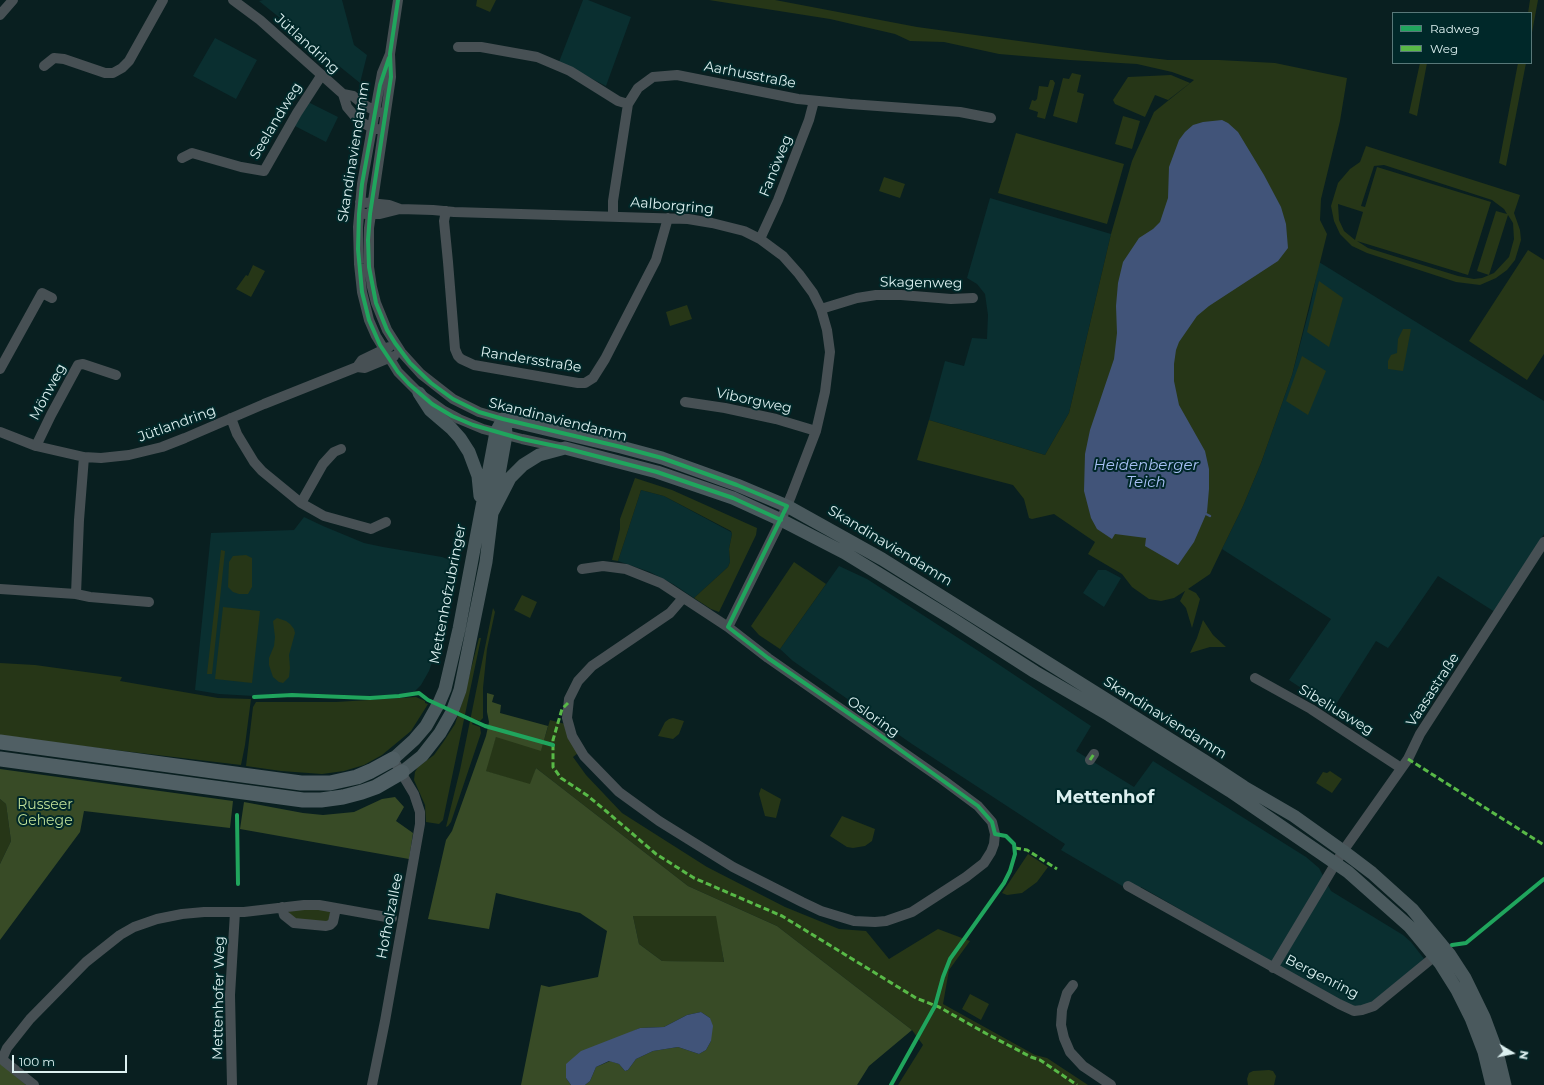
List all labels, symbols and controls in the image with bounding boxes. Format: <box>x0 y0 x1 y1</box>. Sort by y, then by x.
street label: Jütlandring <box>271 11 343 77</box>
legend <box>1392 12 1532 64</box>
text: Radweg <box>1430 21 1480 36</box>
text: Weg <box>1430 41 1458 56</box>
street label: Aarhusstraße <box>703 58 797 92</box>
street label: Seelandweg <box>246 80 306 162</box>
street label: Skandinaviendamm <box>335 80 373 224</box>
street label: Fanöweg <box>756 133 796 199</box>
street label: Aalborgring <box>630 194 714 218</box>
street label: Skagenweg <box>880 274 962 292</box>
street label: Randersstraße <box>479 344 583 376</box>
street label: Mönweg <box>26 361 70 423</box>
street label: Viborgweg <box>715 385 793 417</box>
street label: Skandinaviendamm <box>487 395 629 445</box>
street label: Jütlandring <box>136 402 218 446</box>
water label: Heidenberger Teich <box>1093 457 1199 492</box>
street label: Skandinaviendamm <box>825 502 955 590</box>
street label: Mettenhofzubringer <box>426 523 470 665</box>
street label: Vaasastraße <box>1403 650 1463 730</box>
street label: Skandinaviendamm <box>1100 673 1230 763</box>
street label: Sibeliusweg <box>1296 681 1376 739</box>
street label: Osloring <box>844 693 902 741</box>
district label: Mettenhof <box>1056 787 1154 809</box>
park label: Russeer Gehege <box>17 797 73 830</box>
street label: Hofholzallee <box>373 872 407 960</box>
street label: Mettenhofer Weg <box>210 936 228 1060</box>
street label: Bergenring <box>1282 951 1362 1003</box>
north arrow <box>1492 1033 1532 1073</box>
scale bar <box>14 1047 129 1073</box>
text: N <box>1516 1049 1531 1061</box>
text: 100 m <box>19 1054 55 1069</box>

